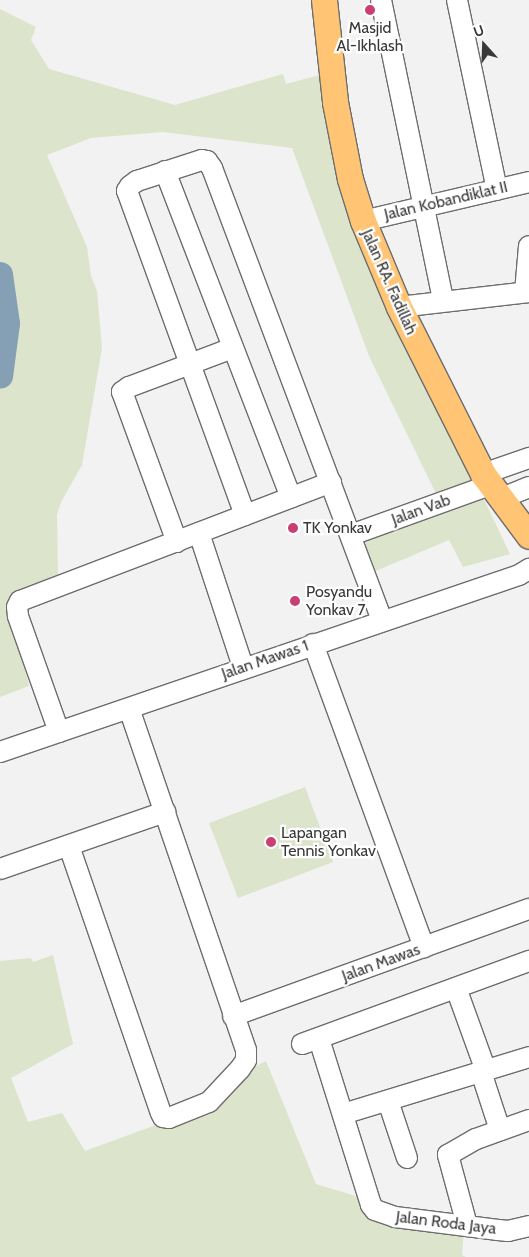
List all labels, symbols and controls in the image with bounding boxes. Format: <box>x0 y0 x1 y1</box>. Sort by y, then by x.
marker: Masjid Al-Ikhlash <box>364 4 376 16</box>
place label: Masjid Al-Ikhlash <box>337 18 403 56</box>
north arrow <box>459 20 509 70</box>
text: U <box>471 21 487 41</box>
street label: Jalan Kobandiklat II <box>382 177 510 225</box>
street label: Jalan RA. Fadillah <box>357 226 421 338</box>
street label: Jalan Vab <box>389 490 453 530</box>
place label: TK Yonkav <box>303 518 372 538</box>
marker: TK Yonkav <box>287 522 299 534</box>
place label: Posyandu Yonkav 7 <box>306 582 372 620</box>
marker: Posyandu Yonkav 7 <box>288 594 302 608</box>
street label: Jalan Mawas 1 <box>219 636 311 684</box>
place label: Lapangan Tennis Yonkav <box>281 823 376 861</box>
marker: Lapangan Tennis Yonkav <box>265 836 277 848</box>
street label: Jalan Mawas <box>339 940 423 986</box>
street label: Jalan Roda Jaya <box>395 1207 497 1239</box>

